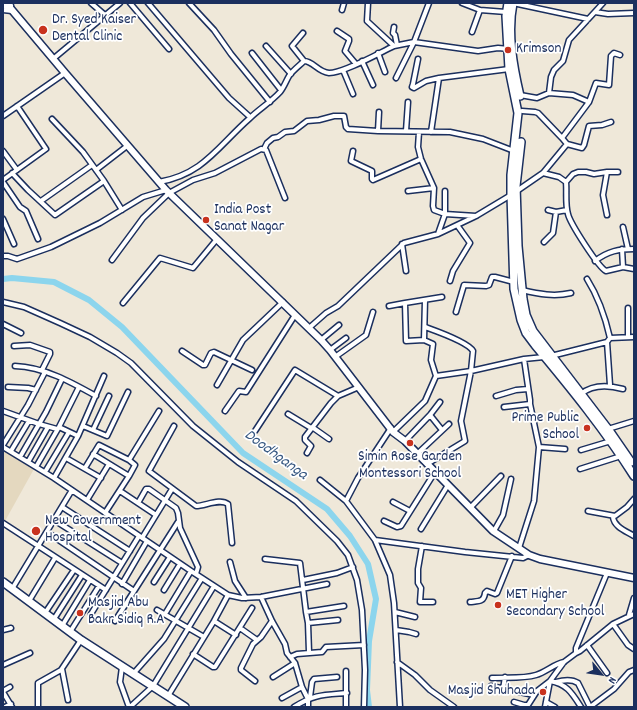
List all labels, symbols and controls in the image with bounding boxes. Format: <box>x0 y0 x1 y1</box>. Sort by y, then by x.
place label: Dr. Syed Kaiser Dental Clinic <box>52 12 136 47</box>
marker: Dr. Syed Kaiser Dental Clinic <box>37 24 49 36</box>
place label: Krimson <box>516 41 561 59</box>
marker: Krimson <box>503 45 513 55</box>
place label: India Post Sanat Nagar <box>214 202 284 237</box>
marker: India Post Sanat Nagar <box>201 215 211 225</box>
place label: Prime Public School <box>511 410 579 445</box>
marker: Prime Public School <box>582 423 592 433</box>
water label: Doodhganga <box>240 427 310 485</box>
marker: Simin Rose Garden Montessori School <box>405 438 415 448</box>
place label: Simin Rose Garden Montessori School <box>358 449 462 484</box>
place label: New Government Hospital <box>45 513 141 548</box>
marker: New Government Hospital <box>30 525 42 537</box>
place label: MET Higher Secondary School <box>506 587 604 622</box>
place label: Masjid Abu Bakr Sidiq R.A <box>88 595 165 630</box>
marker: MET Higher Secondary School <box>493 600 503 610</box>
marker: Masjid Abu Bakr Sidiq R.A <box>75 608 85 618</box>
north arrow <box>581 654 621 694</box>
text: N <box>603 674 620 686</box>
place label: Masjid Shuhada <box>448 683 535 701</box>
marker: Masjid Shuhada <box>538 687 548 697</box>

